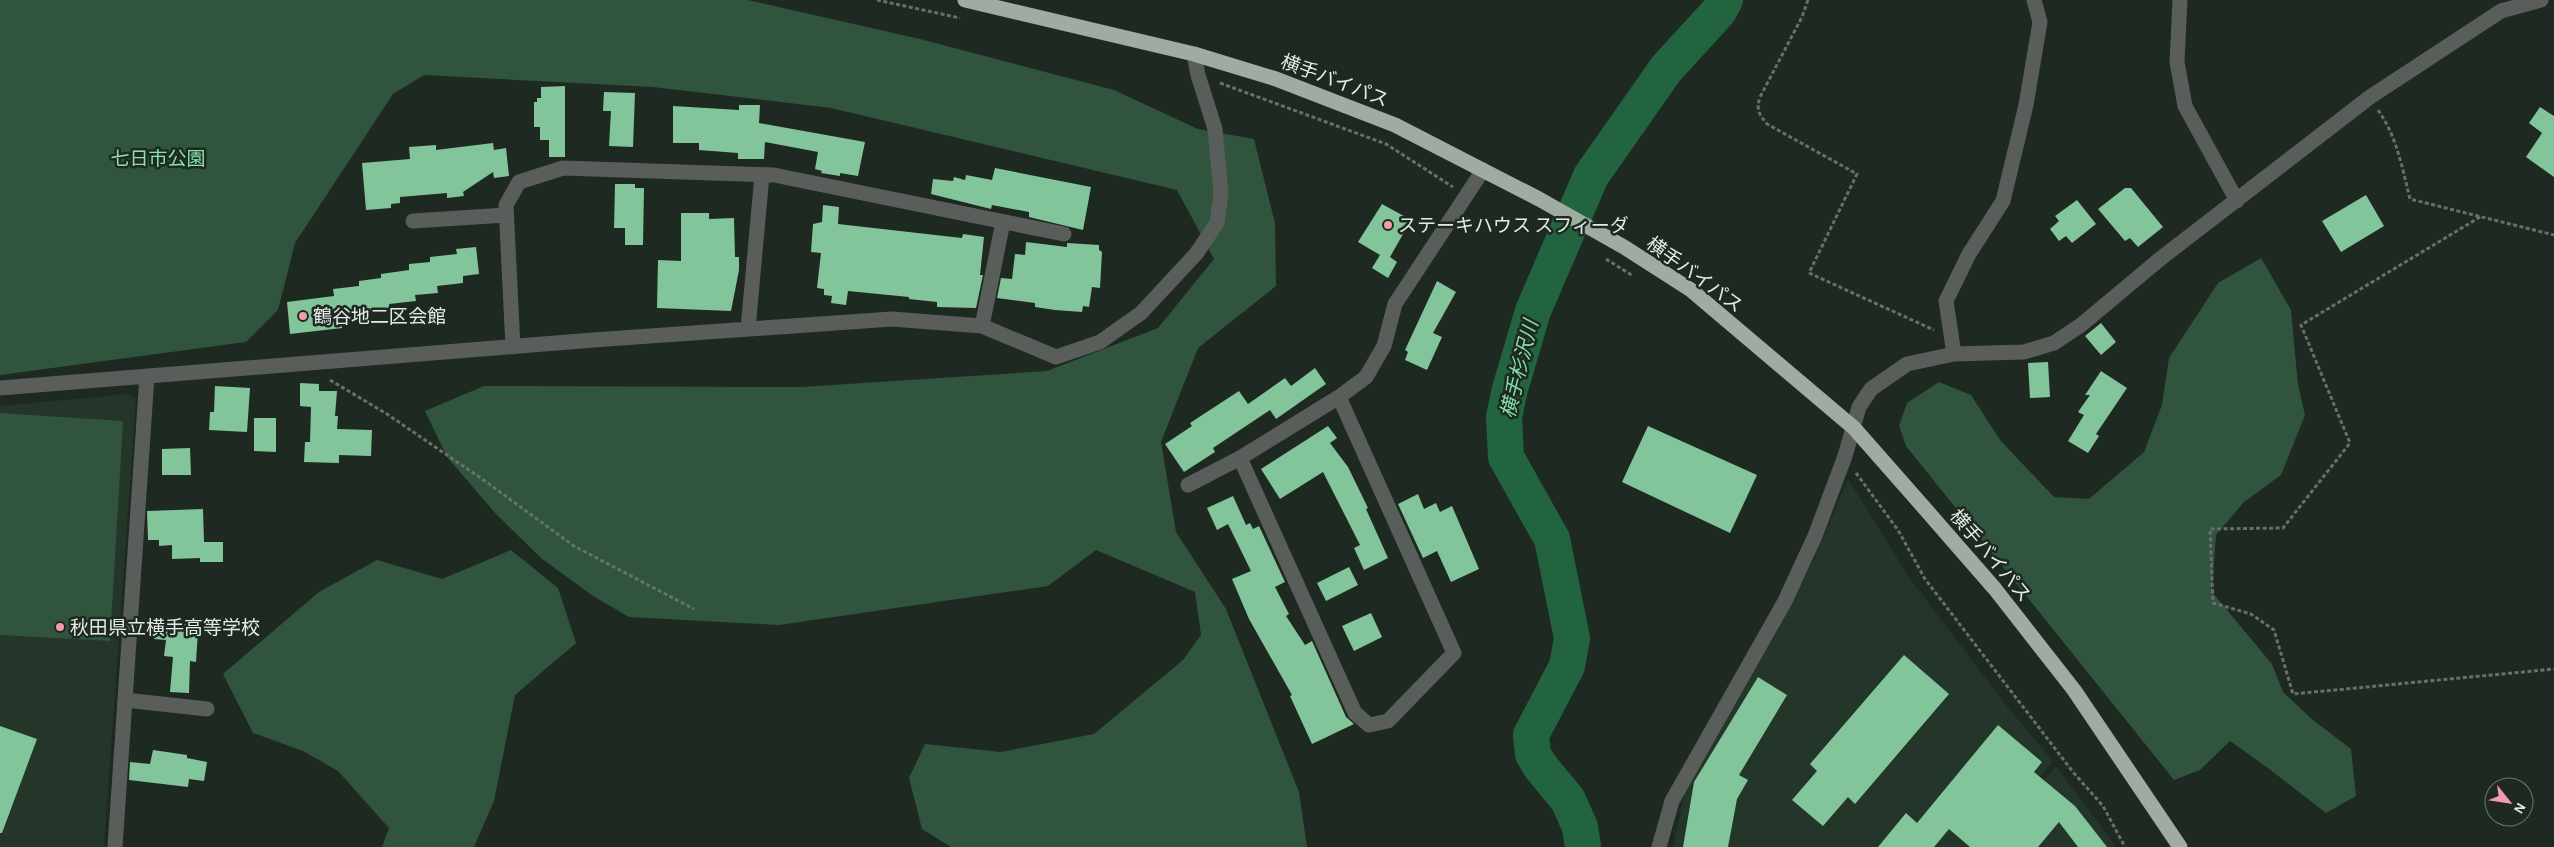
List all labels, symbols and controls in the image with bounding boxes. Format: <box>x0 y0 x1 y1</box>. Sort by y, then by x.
street label: 横手バイパス <box>1278 51 1391 111</box>
park label: 七日市公園 <box>110 148 206 169</box>
place label: ステーキハウス スフィーダ <box>1398 215 1629 236</box>
marker: ステーキハウス スフィーダ <box>1382 219 1394 231</box>
street label: 横手バイパス <box>1643 233 1746 316</box>
place label: 鶴谷地二区会館 <box>313 306 446 327</box>
marker: 鶴谷地二区会館 <box>297 310 309 322</box>
water label: 横手杉沢川 <box>1497 316 1542 420</box>
street label: 横手バイパス <box>1946 506 2034 606</box>
place label: 秋田県立横手高等学校 <box>70 617 260 638</box>
marker: 秋田県立横手高等学校 <box>54 621 66 633</box>
north arrow <box>2484 777 2534 827</box>
text: N <box>2511 800 2528 816</box>

